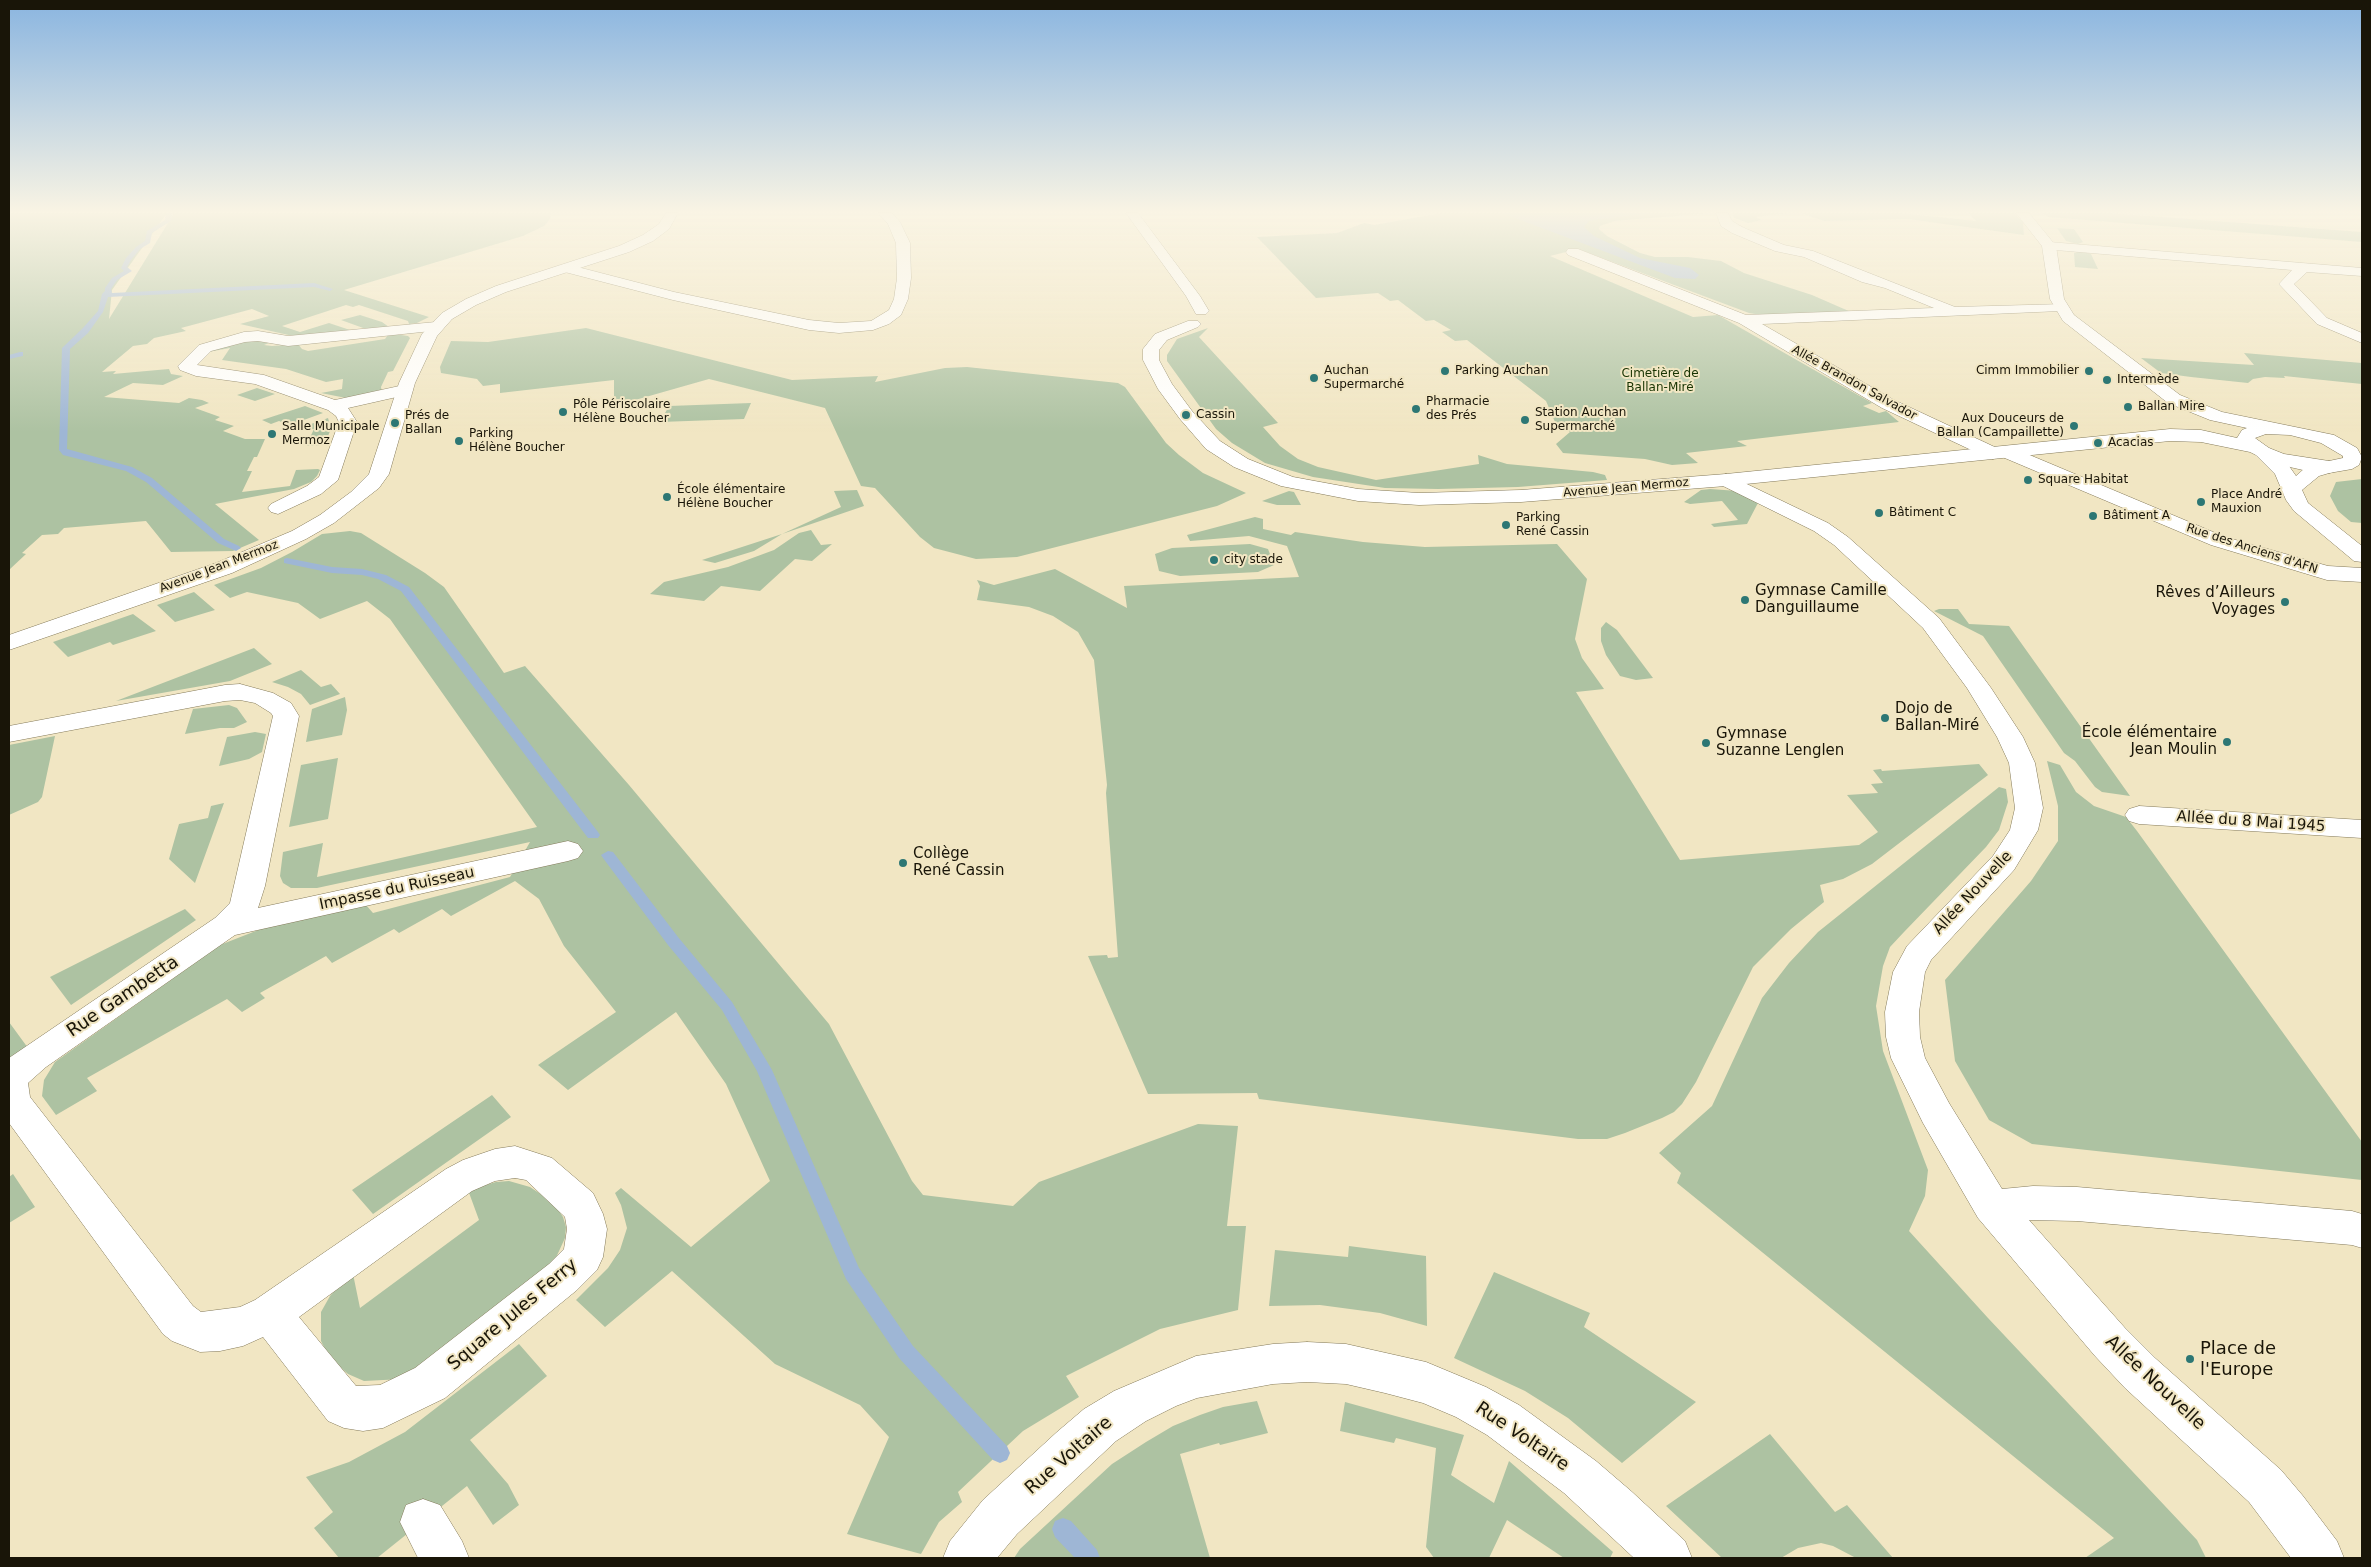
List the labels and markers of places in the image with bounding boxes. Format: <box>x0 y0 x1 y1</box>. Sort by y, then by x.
place label: Auchan Supermarché <box>1324 364 1404 392</box>
place label: Parking Auchan <box>1455 364 1548 378</box>
place label: Cimm Immobilier <box>1976 364 2079 378</box>
marker: Parking Auchan <box>1439 365 1451 377</box>
marker: Cimm Immobilier <box>2083 365 2095 377</box>
marker: Auchan Supermarché <box>1308 372 1320 384</box>
place label: Intermède <box>2117 373 2179 387</box>
marker: Intermède <box>2101 374 2113 386</box>
place label: Pharmacie des Prés <box>1426 395 1489 423</box>
place label: Pôle Périscolaire Hélène Boucher <box>573 398 670 426</box>
place label: Ballan Mire <box>2138 400 2205 414</box>
marker: Ballan Mire <box>2122 401 2134 413</box>
marker: Pharmacie des Prés <box>1410 403 1422 415</box>
marker: Pôle Périscolaire Hélène Boucher <box>557 406 569 418</box>
place label: Station Auchan Supermarché <box>1535 406 1626 434</box>
place label: Cassin <box>1196 408 1235 422</box>
place label: Prés de Ballan <box>405 409 449 437</box>
marker: Cassin <box>1180 409 1192 421</box>
place label: Aux Douceurs de Ballan (Campaillette) <box>1937 412 2064 440</box>
marker: Station Auchan Supermarché <box>1519 414 1531 426</box>
marker: Prés de Ballan <box>389 417 401 429</box>
place label: Salle Municipale Mermoz <box>282 420 379 448</box>
marker: Aux Douceurs de Ballan (Campaillette) <box>2068 420 2080 432</box>
place label: Parking Hélène Boucher <box>469 427 565 455</box>
marker: Salle Municipale Mermoz <box>266 428 278 440</box>
marker: Parking Hélène Boucher <box>453 435 465 447</box>
place label: Acacias <box>2108 436 2153 450</box>
marker: Acacias <box>2092 437 2104 449</box>
place label: Square Habitat <box>2038 473 2128 487</box>
marker: Square Habitat <box>2022 474 2034 486</box>
place label: École élémentaire Hélène Boucher <box>677 483 785 511</box>
place label: Place André Mauxion <box>2211 488 2282 516</box>
marker: École élémentaire Hélène Boucher <box>661 491 673 503</box>
marker: Place André Mauxion <box>2195 496 2207 508</box>
place label: Bâtiment C <box>1889 506 1956 520</box>
marker: Bâtiment C <box>1873 507 1885 519</box>
place label: Bâtiment A <box>2103 509 2170 523</box>
marker: Bâtiment A <box>2087 510 2099 522</box>
place label: Parking René Cassin <box>1516 511 1589 539</box>
marker: Parking René Cassin <box>1500 519 1512 531</box>
place label: city stade <box>1224 553 1283 567</box>
marker: city stade <box>1208 554 1220 566</box>
place label: Gymnase Camille Danguillaume <box>1755 582 1887 617</box>
place label: Rêves d’Ailleurs Voyages <box>2156 584 2275 619</box>
marker: Gymnase Camille Danguillaume <box>1739 594 1751 606</box>
marker: Rêves d’Ailleurs Voyages <box>2279 596 2291 608</box>
place label: Dojo de Ballan-Miré <box>1895 700 1979 735</box>
marker: Dojo de Ballan-Miré <box>1879 712 1891 724</box>
place label: École élémentaire Jean Moulin <box>2082 724 2217 759</box>
place label: Gymnase Suzanne Lenglen <box>1716 725 1844 760</box>
marker: École élémentaire Jean Moulin <box>2221 736 2233 748</box>
marker: Gymnase Suzanne Lenglen <box>1700 737 1712 749</box>
place label: Collège René Cassin <box>913 845 1004 880</box>
marker: Collège René Cassin <box>897 857 909 869</box>
place label: Place de l'Europe <box>2200 1338 2276 1380</box>
marker: Place de l'Europe <box>2184 1353 2196 1365</box>

